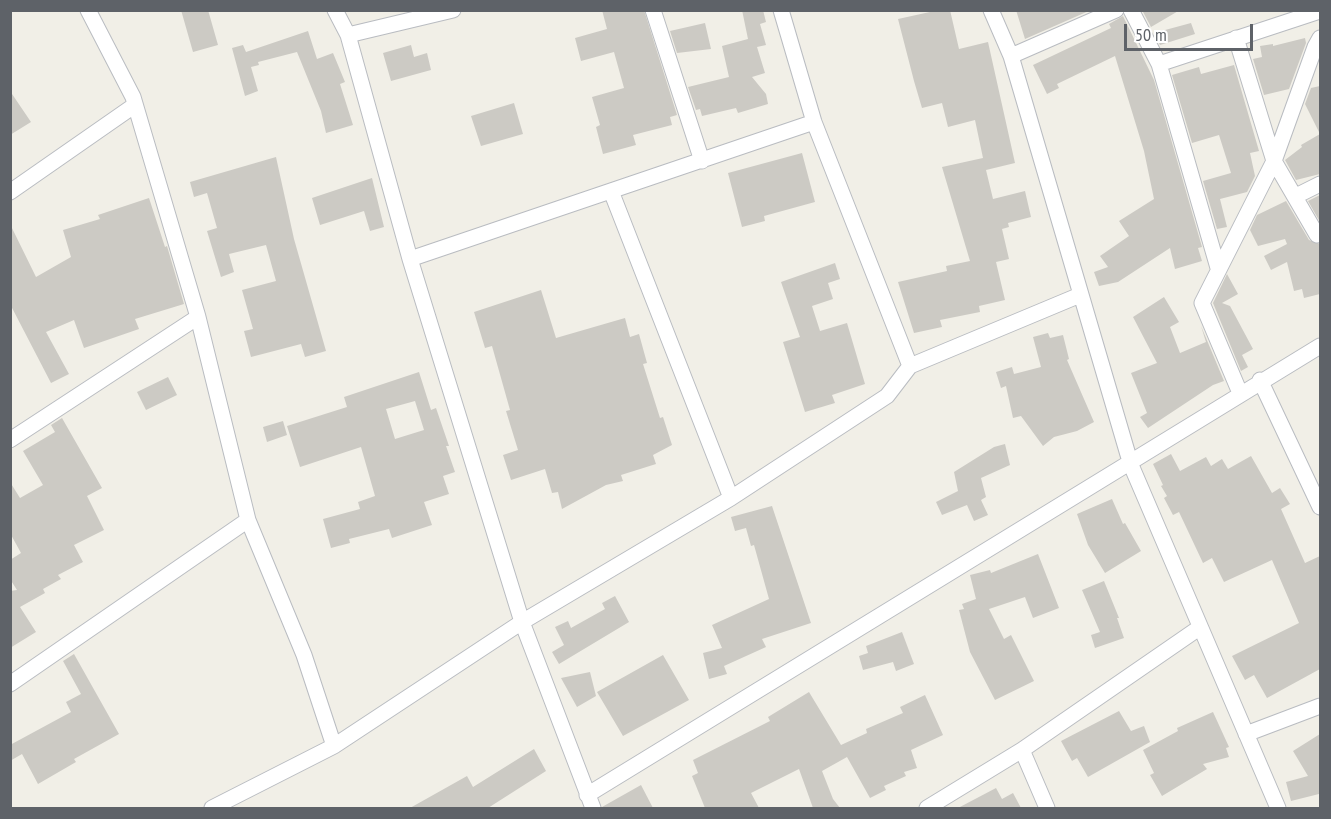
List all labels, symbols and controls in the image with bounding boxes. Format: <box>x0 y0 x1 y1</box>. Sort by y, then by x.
scale bar <box>1127 12 1256 50</box>
text: 50 m <box>1135 23 1167 46</box>

